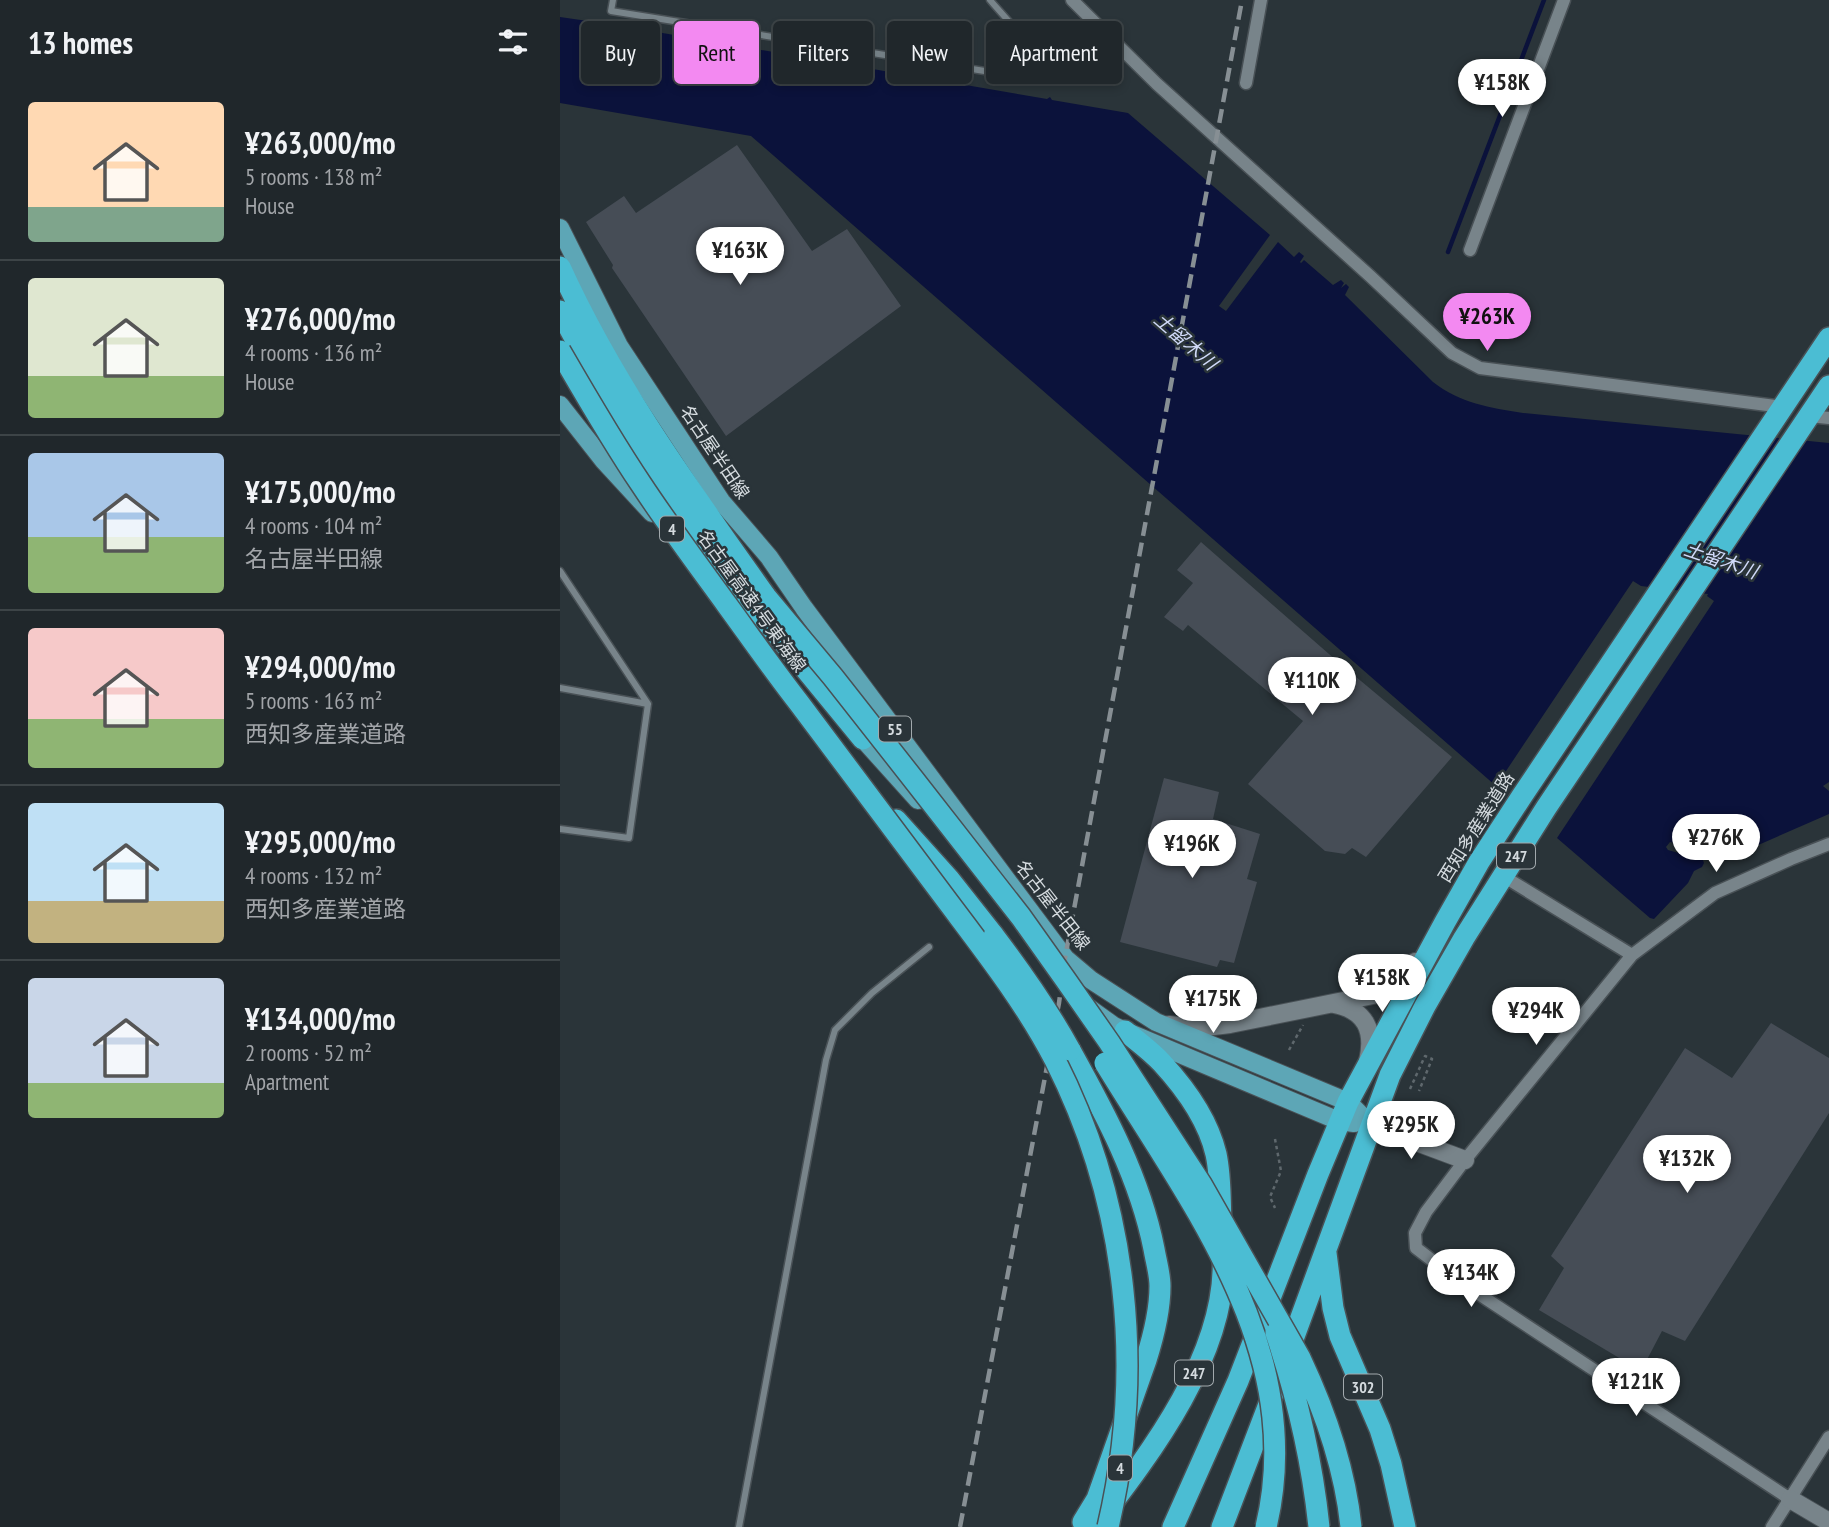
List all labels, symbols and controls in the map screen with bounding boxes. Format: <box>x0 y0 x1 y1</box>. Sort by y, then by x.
chip: Buy <box>581 21 660 84</box>
chip: Rent <box>674 21 759 84</box>
chip: Filters <box>773 21 873 84</box>
chip: New <box>887 21 972 84</box>
chip: Apartment <box>986 21 1122 84</box>
text: 13 homes <box>28 23 133 62</box>
icon: filters <box>494 23 532 61</box>
pin: ¥158K <box>1453 60 1551 119</box>
text: ¥158K <box>1474 67 1530 96</box>
text: ¥263,000/mo <box>245 123 396 162</box>
icon: home <box>84 130 168 214</box>
text: 5 rooms · 138 m² <box>245 162 382 191</box>
text: House <box>245 191 295 220</box>
pin: ¥163K <box>691 228 789 287</box>
text: ¥163K <box>712 235 768 264</box>
pin: ¥263K <box>1438 294 1536 353</box>
text: ¥276,000/mo <box>245 299 396 338</box>
text: ¥263K <box>1459 301 1515 330</box>
icon: home <box>84 306 168 390</box>
water label: 土留木川 <box>1149 307 1224 376</box>
text: 4 rooms · 136 m² <box>245 338 382 367</box>
text: House <box>245 367 295 396</box>
street label: 名古屋半田線 <box>675 401 755 503</box>
text: ¥175,000/mo <box>245 472 396 511</box>
icon: home <box>84 481 168 565</box>
text: 4 rooms · 104 m² <box>245 511 382 540</box>
road number: 4 <box>660 516 684 542</box>
street label: 名古屋高速4号東海線 <box>693 525 811 677</box>
water label: 土留木川 <box>1681 536 1763 584</box>
text: 名古屋半田線 <box>245 544 383 573</box>
text: ¥294,000/mo <box>245 647 396 686</box>
icon: home <box>84 656 168 740</box>
pin: ¥110K <box>1263 658 1361 717</box>
text: ¥110K <box>1284 665 1340 694</box>
text: 5 rooms · 163 m² <box>245 686 382 715</box>
road number: 55 <box>879 716 911 742</box>
text: 西知多産業道路 <box>245 719 406 748</box>
street label: 西知多産業道路 <box>1433 767 1519 887</box>
pin: ¥276K <box>1667 814 1765 874</box>
pin: ¥196K <box>1143 820 1241 880</box>
text: ¥295,000/mo <box>245 822 396 861</box>
text: ¥276K <box>1688 822 1744 851</box>
text: ¥196K <box>1164 828 1220 857</box>
icon: home <box>84 831 168 915</box>
road number: 247 <box>1497 844 1535 869</box>
street label: 名古屋半田線 <box>1011 855 1095 955</box>
text: 4 rooms · 132 m² <box>245 861 382 890</box>
text: 西知多産業道路 <box>245 894 406 923</box>
pin: ¥158K <box>1333 954 1431 1014</box>
text: ¥158K <box>1354 962 1410 991</box>
pin: ¥175K <box>1164 976 1262 1035</box>
text: ¥175K <box>1185 983 1241 1012</box>
pin: ¥294K <box>1487 988 1585 1047</box>
text: ¥294K <box>1508 995 1564 1024</box>
text: ¥134,000/mo <box>245 999 396 1038</box>
icon: home <box>84 1006 168 1090</box>
text: 2 rooms · 52 m² <box>245 1038 372 1067</box>
text: Apartment <box>245 1067 329 1096</box>
pin: ¥295K <box>1362 1102 1460 1161</box>
text: ¥295K <box>1383 1109 1439 1138</box>
pin: ¥132K <box>1638 1136 1736 1195</box>
text: ¥132K <box>1659 1143 1715 1172</box>
pin: ¥134K <box>1422 1250 1520 1309</box>
text: ¥134K <box>1443 1257 1499 1286</box>
pin: ¥121K <box>1587 1358 1685 1418</box>
road number: 247 <box>1175 1360 1213 1386</box>
text: ¥121K <box>1608 1366 1664 1395</box>
road number: 302 <box>1344 1374 1382 1400</box>
road number: 4 <box>1108 1456 1132 1480</box>

